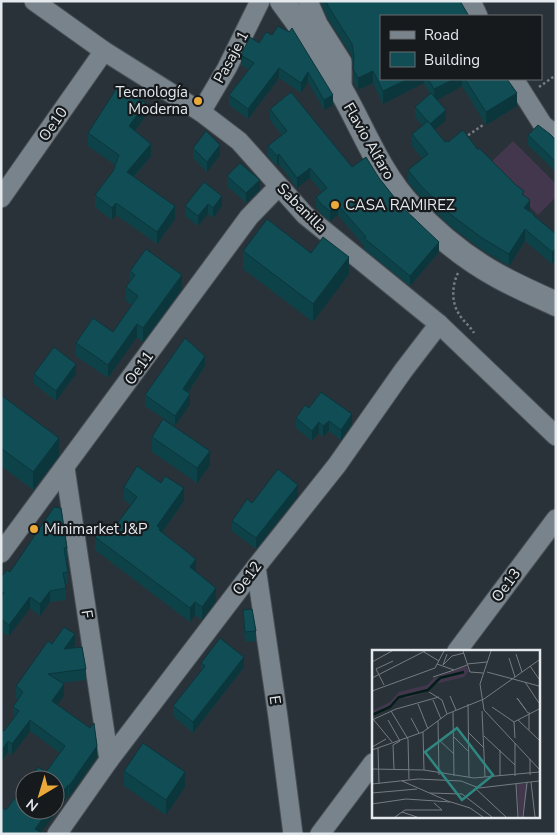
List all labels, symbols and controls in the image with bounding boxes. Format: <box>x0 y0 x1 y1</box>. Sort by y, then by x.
legend <box>380 15 542 80</box>
text: Road <box>424 25 459 45</box>
street label: Pasaje 1 <box>209 27 253 87</box>
text: Building <box>424 50 480 70</box>
place label: Tecnología Moderna <box>115 82 188 119</box>
marker: Tecnología Moderna <box>192 95 204 107</box>
street label: Flavio Alfaro <box>339 99 399 183</box>
street label: Oe10 <box>34 103 72 145</box>
street label: Sabanilla <box>273 179 331 237</box>
place label: CASA RAMIREZ <box>345 195 455 215</box>
marker: CASA RAMIREZ <box>329 199 341 211</box>
street label: Oe11 <box>120 347 158 389</box>
place label: Minimarket J&P <box>44 519 148 539</box>
marker: Minimarket J&P <box>28 523 40 535</box>
street label: Oe12 <box>228 557 266 599</box>
street label: Oe13 <box>487 564 525 606</box>
street label: F <box>76 608 98 620</box>
inset map <box>372 650 540 818</box>
street label: E <box>264 694 286 706</box>
north arrow <box>15 770 65 820</box>
text: N <box>22 794 42 816</box>

